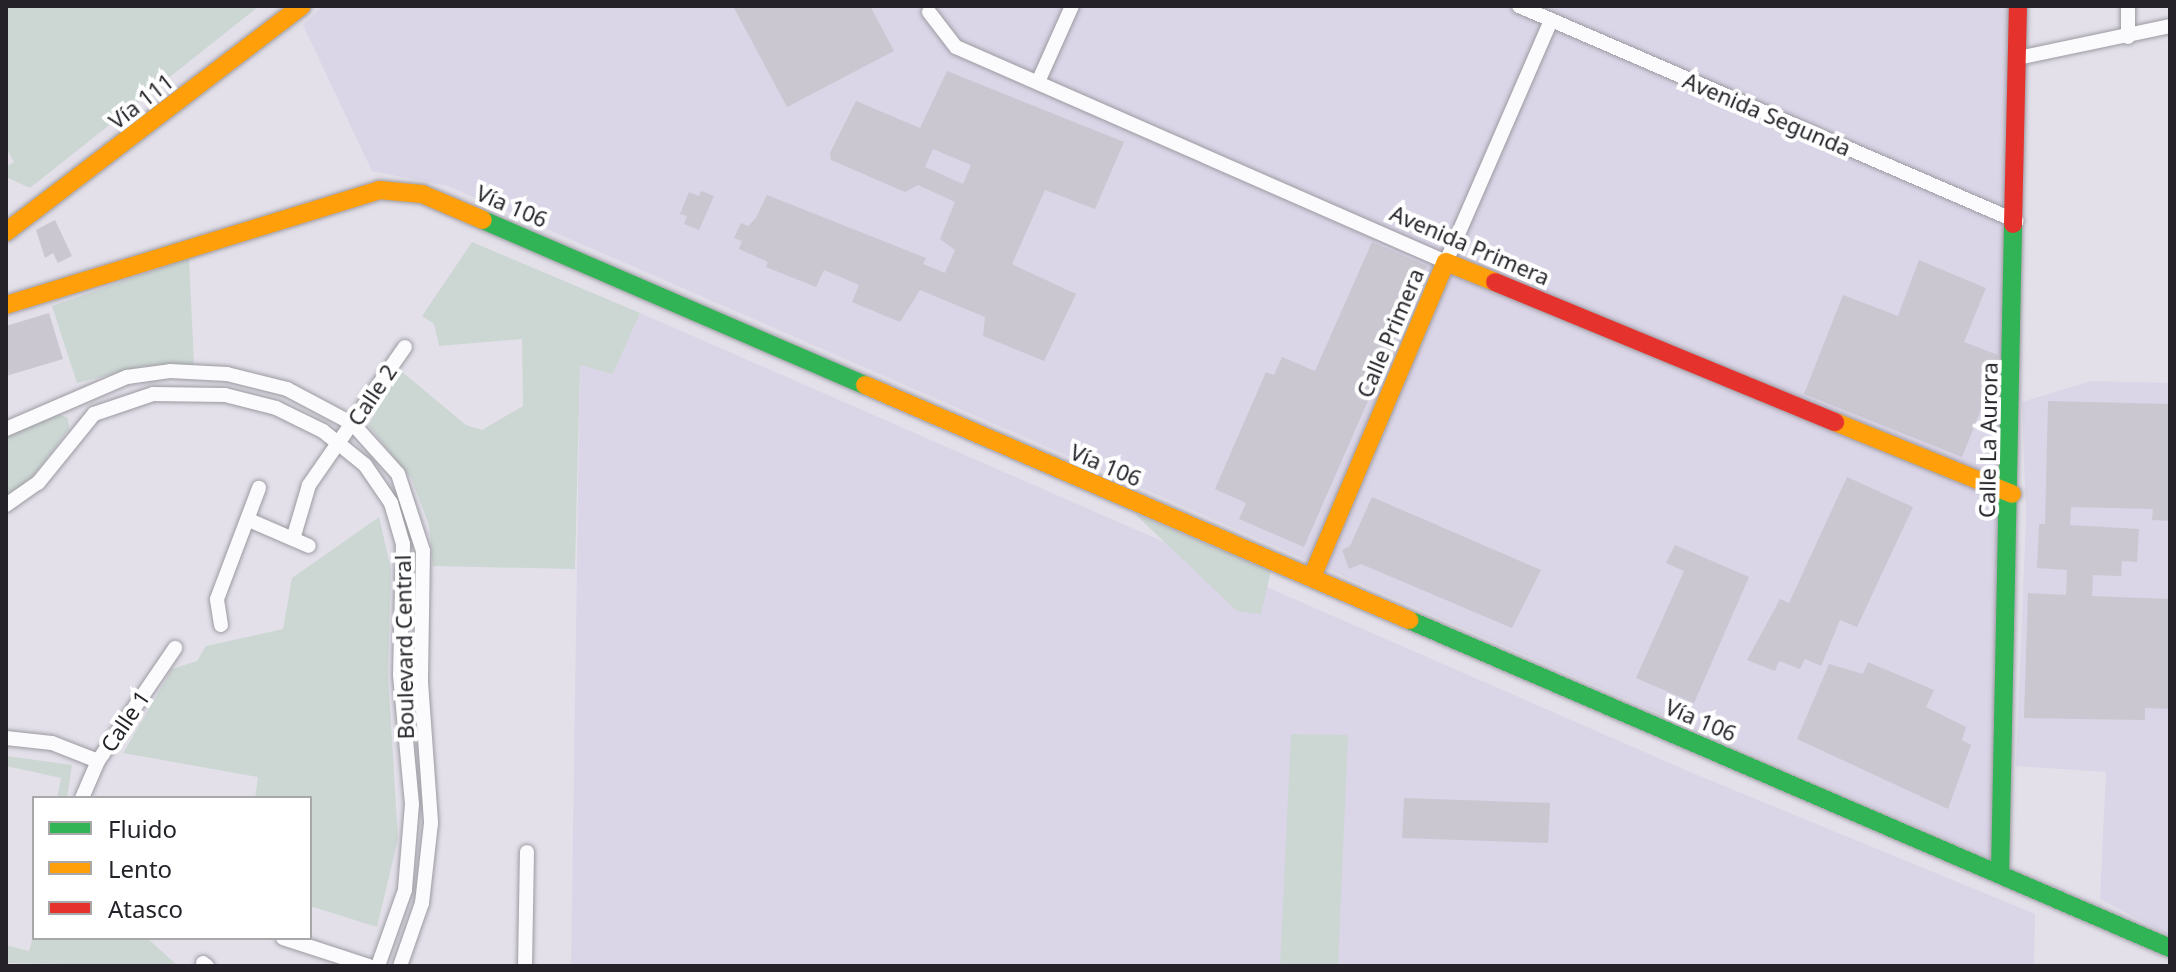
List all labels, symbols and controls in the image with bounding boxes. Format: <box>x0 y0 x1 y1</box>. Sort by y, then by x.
street label: Avenida Segunda <box>1679 67 1855 161</box>
street label: Vía 111 <box>103 68 179 134</box>
street label: Vía 106 <box>472 179 552 233</box>
street label: Avenida Primera <box>1386 200 1554 290</box>
street label: Calle Primera <box>1351 264 1429 402</box>
street label: Calle 2 <box>342 359 402 431</box>
street label: Calle La Aurora <box>1973 362 2003 518</box>
street label: Vía 106 <box>1066 438 1146 492</box>
street label: Boulevard Central <box>389 554 419 740</box>
street label: Calle 1 <box>95 685 155 757</box>
street label: Vía 106 <box>1661 693 1741 747</box>
legend <box>32 796 312 940</box>
text: Fluido <box>108 812 177 845</box>
text: Lento <box>108 852 172 885</box>
text: Atasco <box>108 892 183 925</box>

